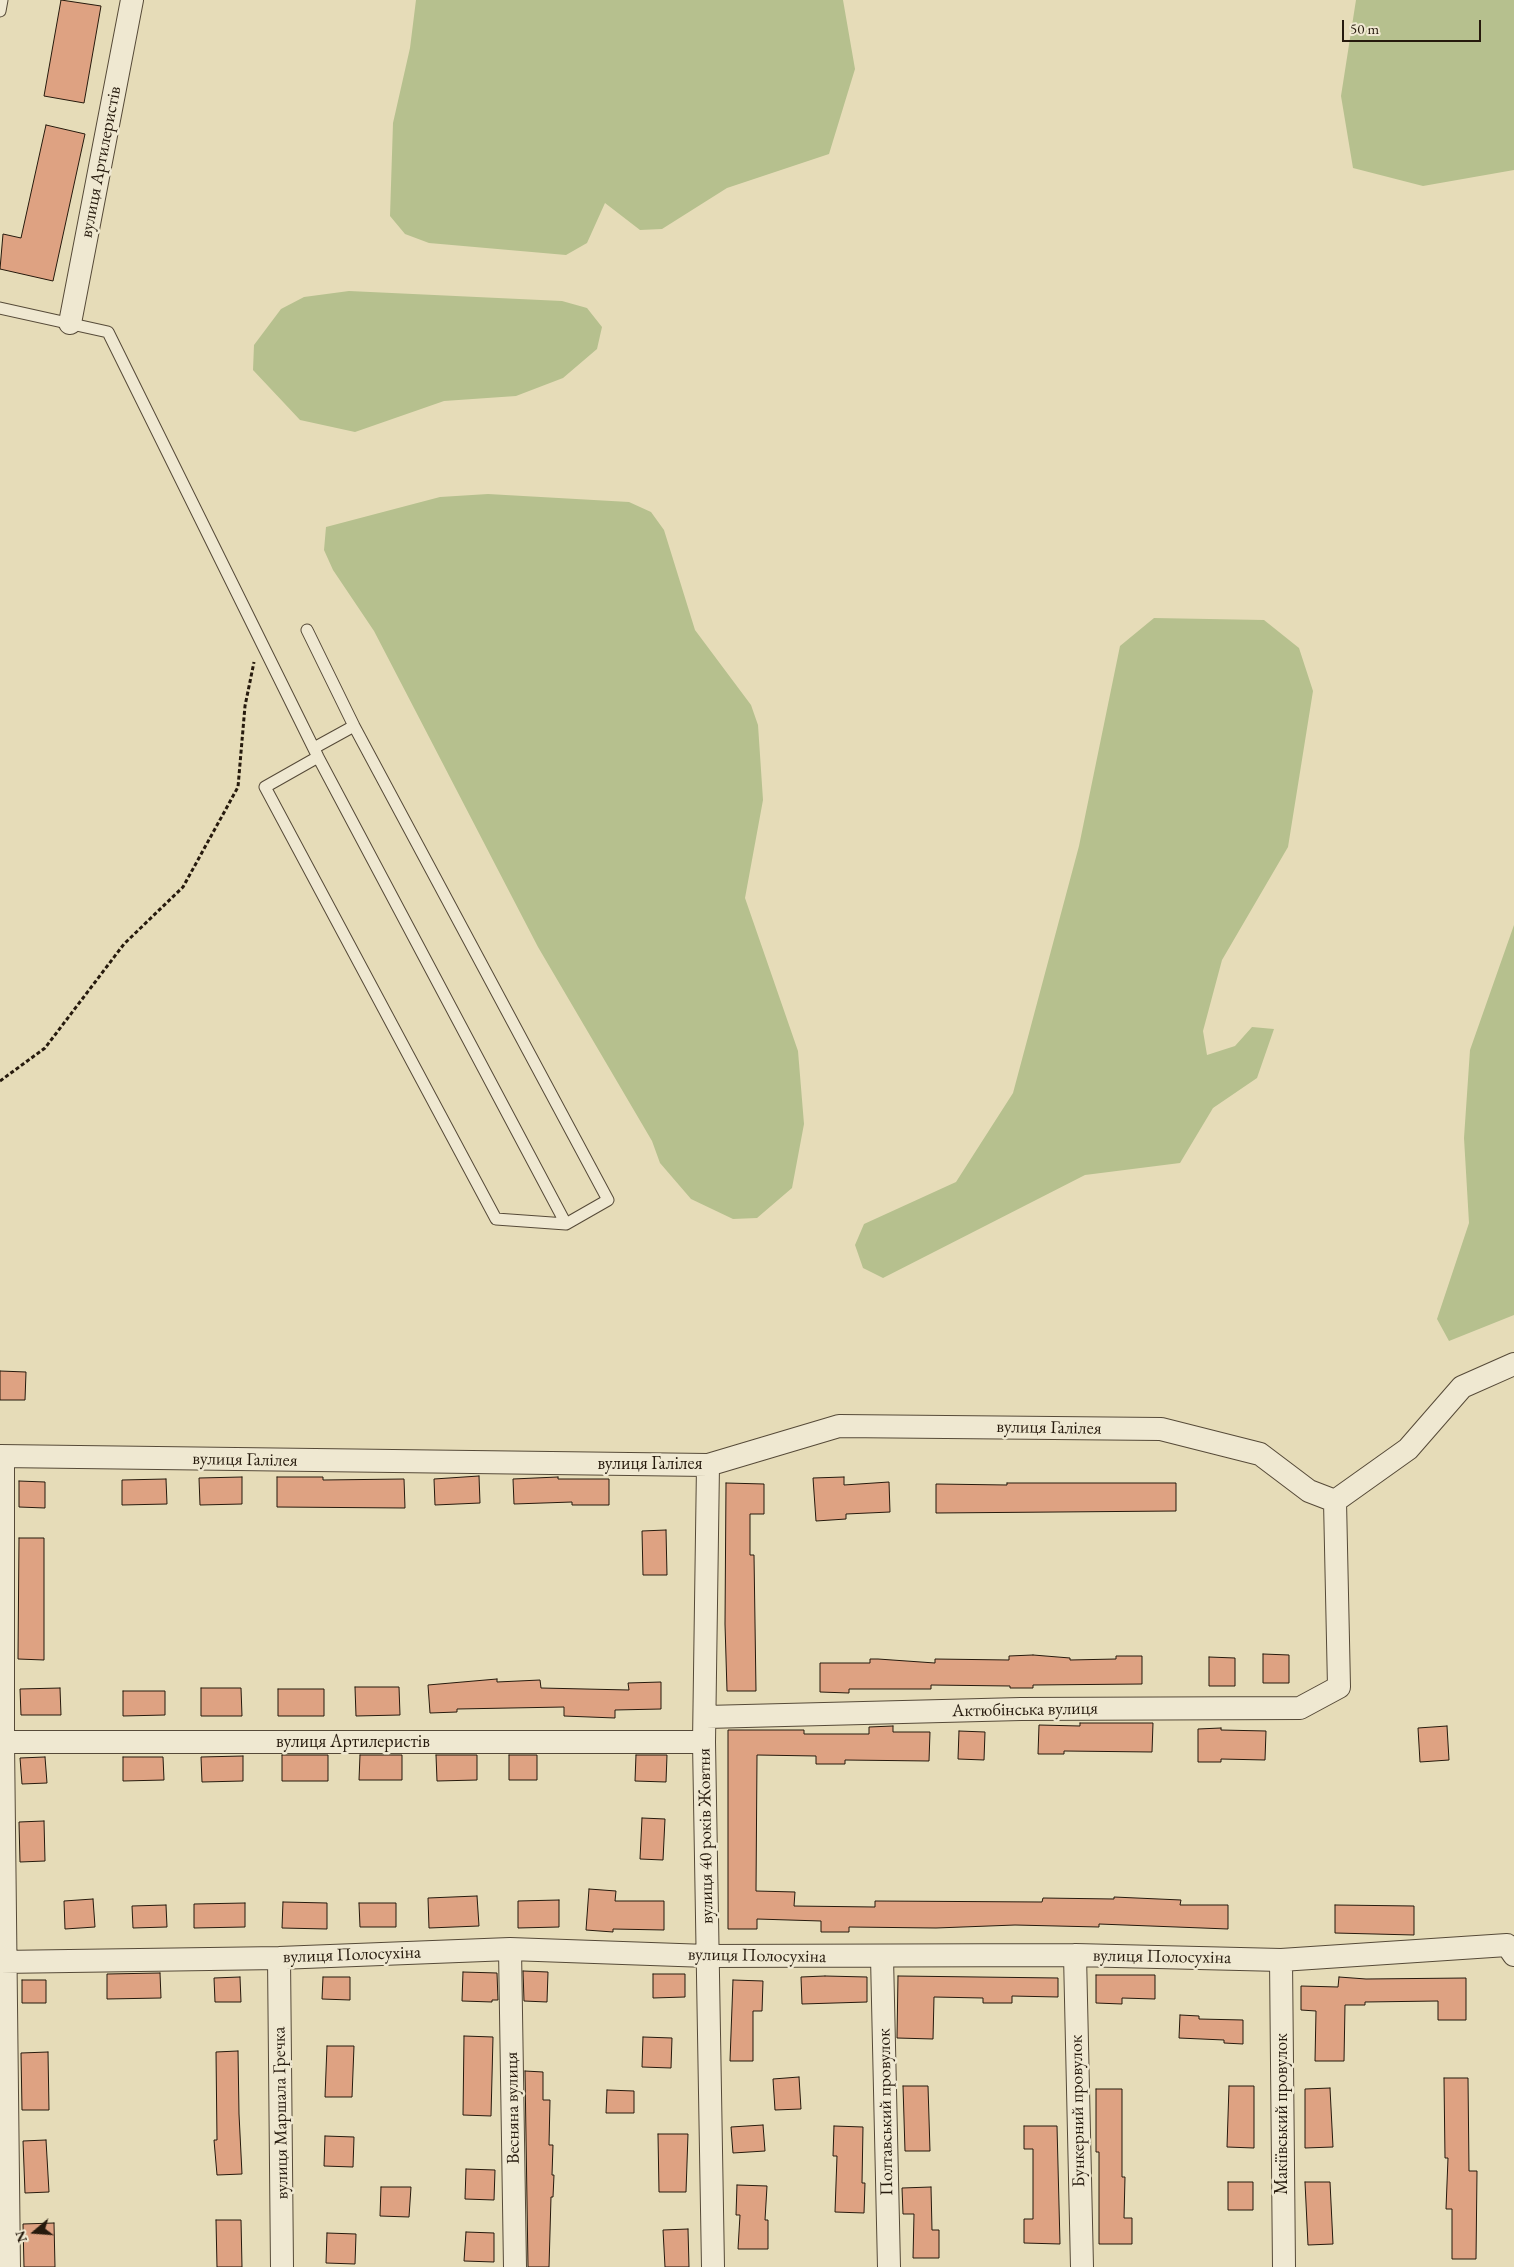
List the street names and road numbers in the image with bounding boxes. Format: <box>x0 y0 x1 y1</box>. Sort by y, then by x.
street label: вулиця Артилеристів <box>76 84 126 240</box>
street label: вулиця Галілея <box>996 1416 1102 1440</box>
street label: вулиця Галілея <box>192 1448 298 1472</box>
street label: вулиця Галілея <box>597 1453 703 1475</box>
street label: Актюбінська вулиця <box>952 1698 1098 1722</box>
street label: вулиця Артилеристів <box>276 1731 430 1753</box>
street label: вулиця 40 років Жовтня <box>694 1748 718 1924</box>
street label: вулиця Полосухіна <box>282 1942 422 1968</box>
street label: вулиця Полосухіна <box>688 1944 826 1968</box>
street label: вулиця Полосухіна <box>1093 1945 1231 1969</box>
street label: вулиця Маршала Гречка <box>269 2026 293 2200</box>
street label: Полтавський провулок <box>874 2028 898 2196</box>
street label: Макіївський провулок <box>1271 2033 1293 2195</box>
street label: Бункерний провулок <box>1066 2034 1090 2188</box>
street label: Весняна вулиця <box>501 2052 525 2164</box>

